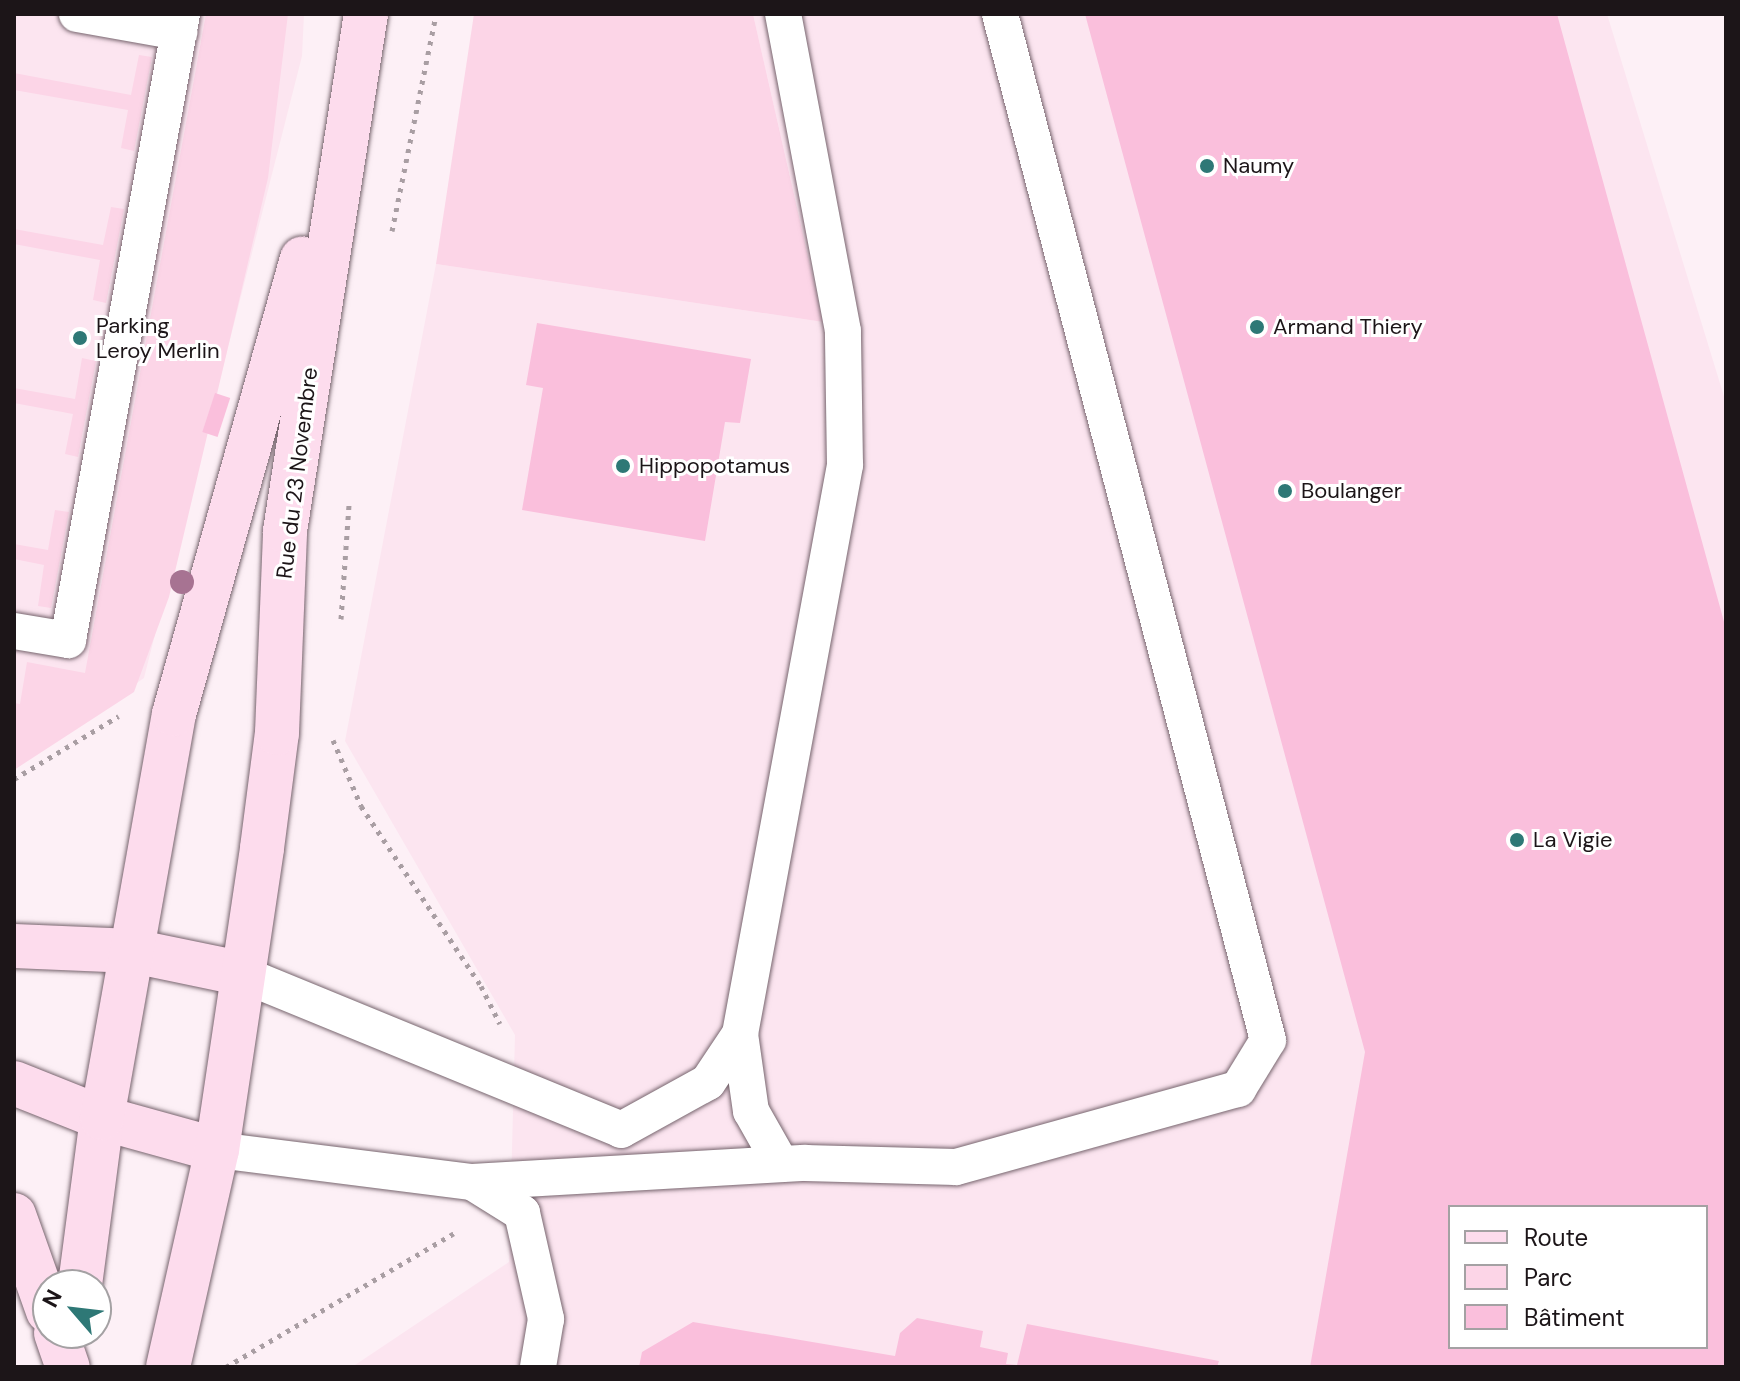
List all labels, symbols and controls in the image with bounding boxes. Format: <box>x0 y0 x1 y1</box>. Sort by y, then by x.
place label: Naumy <box>1223 153 1294 179</box>
marker: Naumy <box>1198 157 1216 175</box>
place label: Parking Leroy Merlin <box>96 312 220 364</box>
place label: Armand Thiery <box>1273 314 1423 340</box>
marker: Armand Thiery <box>1248 318 1266 336</box>
marker: Parking Leroy Merlin <box>71 329 89 347</box>
street label: Rue du 23 Novembre <box>271 366 323 580</box>
place label: Hippopotamus <box>639 453 790 479</box>
marker: Hippopotamus <box>614 457 632 475</box>
place label: Boulanger <box>1301 478 1402 504</box>
marker: Boulanger <box>1276 482 1294 500</box>
place label: La Vigie <box>1533 827 1612 853</box>
marker: La Vigie <box>1508 831 1526 849</box>
legend <box>1448 1205 1708 1349</box>
text: Route <box>1524 1222 1588 1253</box>
text: Parc <box>1524 1262 1573 1293</box>
north arrow <box>32 1269 112 1349</box>
text: N <box>36 1285 69 1312</box>
text: Bâtiment <box>1524 1302 1625 1333</box>

